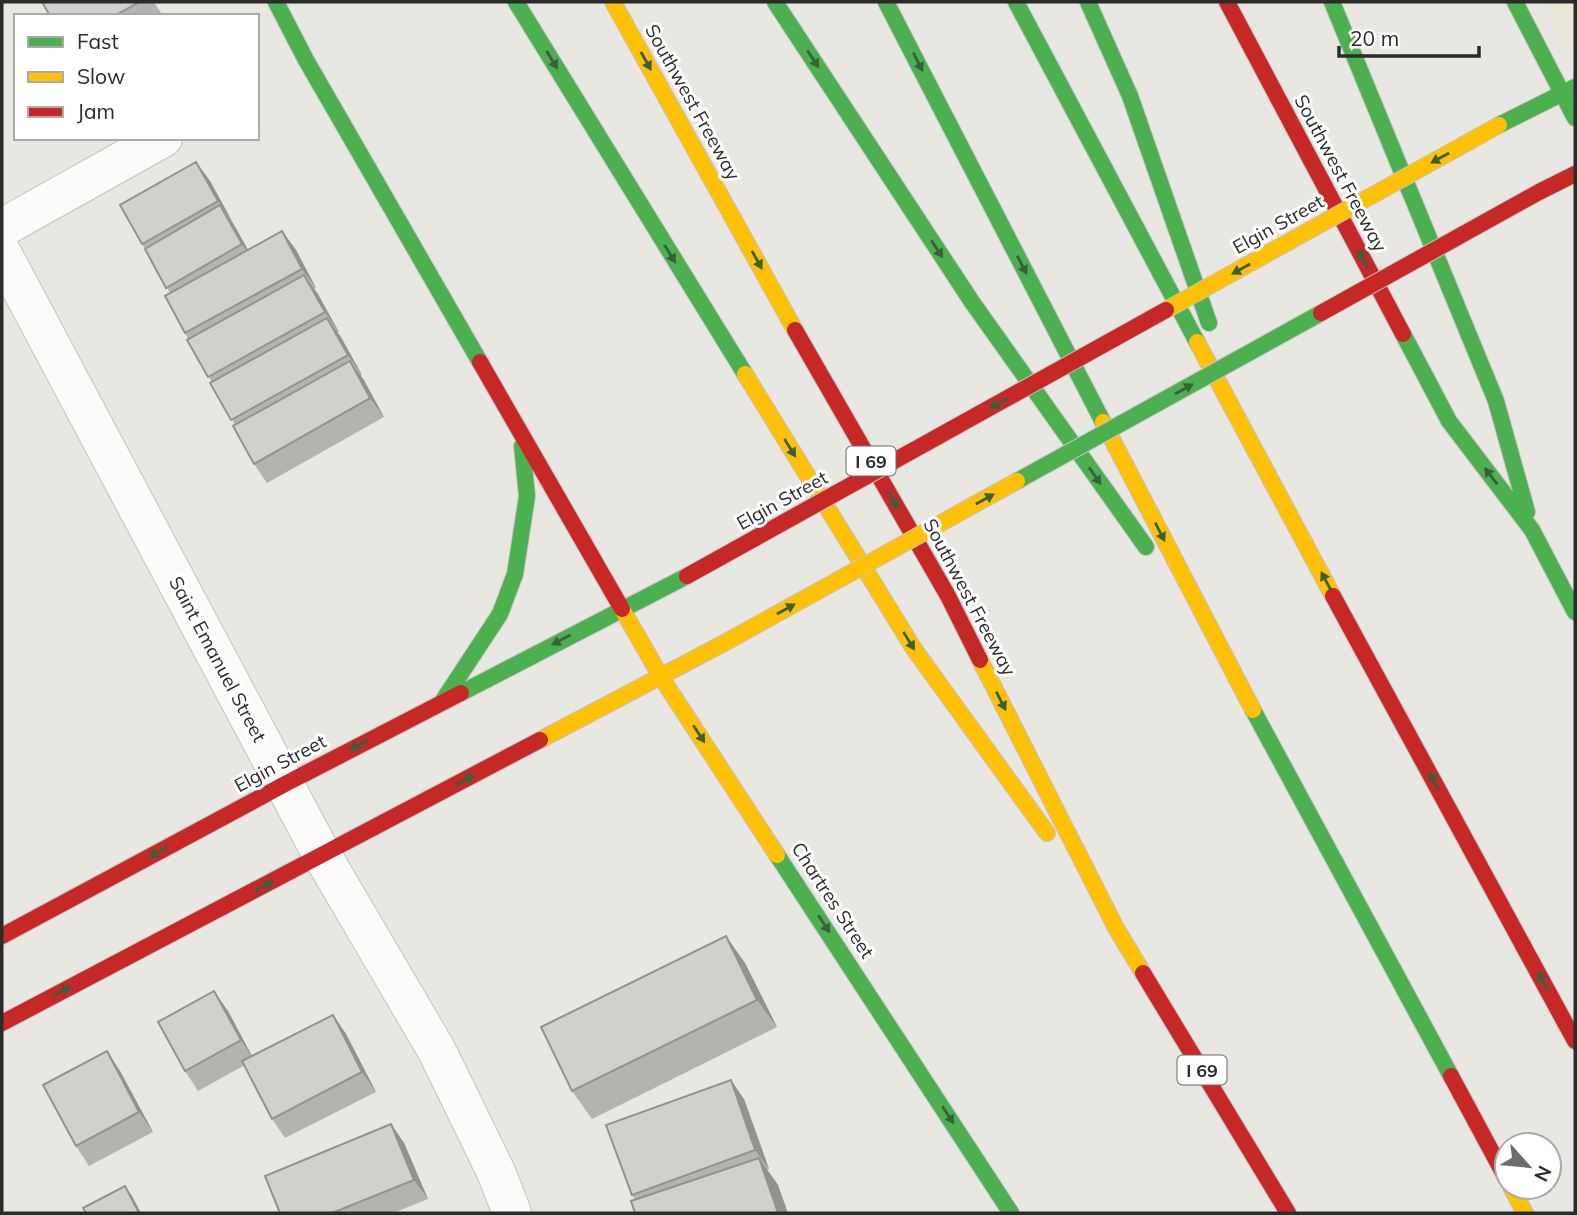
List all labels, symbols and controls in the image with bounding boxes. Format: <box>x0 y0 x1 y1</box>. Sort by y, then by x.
legend <box>14 14 259 140</box>
scale bar <box>1339 14 1479 58</box>
street label: Southwest Freeway <box>640 20 746 184</box>
text: 20 m <box>1350 25 1399 51</box>
text: Fast <box>77 28 119 54</box>
one-way arrow <box>806 49 819 69</box>
one-way arrow <box>545 51 558 70</box>
one-way arrow <box>640 51 652 71</box>
one-way arrow <box>911 53 923 73</box>
text: Slow <box>77 63 125 89</box>
street label: Southwest Freeway <box>1289 90 1393 256</box>
text: Jam <box>77 98 115 124</box>
one-way arrow <box>1429 152 1449 164</box>
street label: Elgin Street <box>1228 189 1328 259</box>
one-way arrow <box>931 239 944 259</box>
one-way arrow <box>664 245 677 264</box>
one-way arrow <box>1358 249 1370 269</box>
one-way arrow <box>751 250 763 270</box>
one-way arrow <box>1016 255 1028 274</box>
one-way arrow <box>1231 263 1251 275</box>
one-way arrow <box>1174 383 1194 395</box>
one-way arrow <box>989 397 1009 409</box>
one-way arrow <box>783 438 796 458</box>
road number: I 69 <box>846 447 896 476</box>
street label: Elgin Street <box>732 465 832 535</box>
one-way arrow <box>1088 467 1102 485</box>
one-way arrow <box>1484 467 1498 485</box>
one-way arrow <box>887 491 900 510</box>
one-way arrow <box>975 493 995 505</box>
street label: Southwest Freeway <box>918 514 1022 680</box>
one-way arrow <box>1154 522 1166 542</box>
one-way arrow <box>1320 571 1332 591</box>
street label: Saint Emanuel Street <box>164 572 272 746</box>
one-way arrow <box>776 603 796 615</box>
one-way arrow <box>903 632 916 651</box>
one-way arrow <box>551 635 571 646</box>
one-way arrow <box>996 691 1007 711</box>
one-way arrow <box>692 724 705 744</box>
street label: Elgin Street <box>230 729 330 797</box>
one-way arrow <box>349 739 369 751</box>
one-way arrow <box>1428 771 1440 791</box>
one-way arrow <box>455 774 475 786</box>
street label: Chartres Street <box>787 837 880 963</box>
one-way arrow <box>149 846 168 858</box>
one-way arrow <box>254 880 274 891</box>
one-way arrow <box>817 915 831 933</box>
one-way arrow <box>1537 971 1549 991</box>
one-way arrow <box>52 985 72 997</box>
road number: I 69 <box>1178 1056 1226 1084</box>
one-way arrow <box>941 1105 954 1124</box>
north arrow <box>1493 1131 1563 1201</box>
text: N <box>1529 1162 1557 1186</box>

